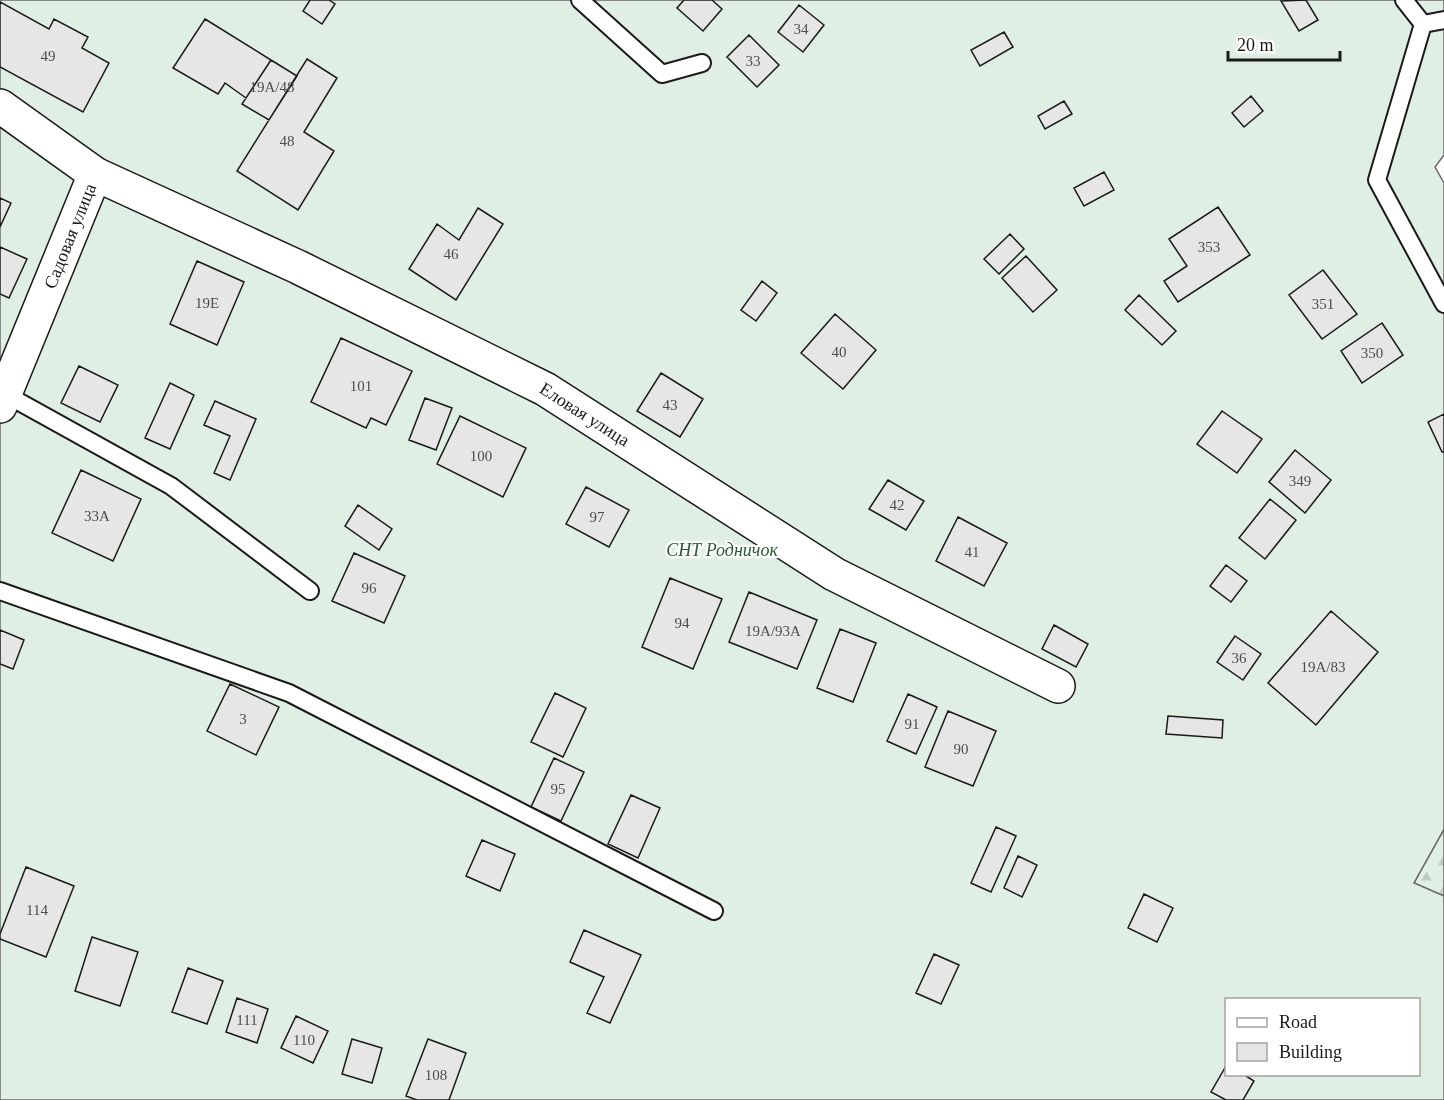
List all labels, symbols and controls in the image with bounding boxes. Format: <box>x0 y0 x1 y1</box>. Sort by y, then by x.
house number: 34 <box>794 21 809 37</box>
scale bar <box>1228 24 1340 62</box>
text: 20 m <box>1237 35 1274 55</box>
house number: 49 <box>41 48 56 64</box>
house number: 33 <box>746 53 761 69</box>
house number: 19А/48 <box>250 79 295 95</box>
house number: 48 <box>280 133 295 149</box>
street label: Садовая улица <box>40 180 100 292</box>
house number: 353 <box>1198 239 1220 255</box>
house number: 46 <box>444 246 459 262</box>
house number: 19Е <box>195 295 219 311</box>
house number: 351 <box>1312 296 1334 312</box>
house number: 40 <box>832 344 847 360</box>
house number: 350 <box>1361 345 1383 361</box>
house number: 101 <box>350 378 372 394</box>
street label: Еловая улица <box>536 378 633 451</box>
house number: 43 <box>663 397 678 413</box>
house number: 100 <box>470 448 492 464</box>
house number: 349 <box>1289 473 1311 489</box>
house number: 42 <box>890 497 905 513</box>
house number: 33А <box>84 508 110 524</box>
house number: 97 <box>590 509 605 525</box>
park label: СНТ Родничок <box>666 540 778 560</box>
house number: 41 <box>965 544 980 560</box>
house number: 96 <box>362 580 377 596</box>
house number: 94 <box>675 615 690 631</box>
house number: 19А/93А <box>745 623 801 639</box>
house number: 36 <box>1232 650 1247 666</box>
house number: 19А/83 <box>1301 659 1346 675</box>
house number: 3 <box>239 711 247 727</box>
house number: 91 <box>905 716 920 732</box>
house number: 90 <box>954 741 969 757</box>
house number: 95 <box>551 781 566 797</box>
house number: 114 <box>26 902 48 918</box>
legend <box>1225 998 1420 1076</box>
house number: 111 <box>236 1012 258 1028</box>
text: Road <box>1279 1012 1317 1032</box>
house number: 110 <box>293 1032 315 1048</box>
text: Building <box>1279 1042 1342 1062</box>
house number: 108 <box>425 1067 447 1083</box>

